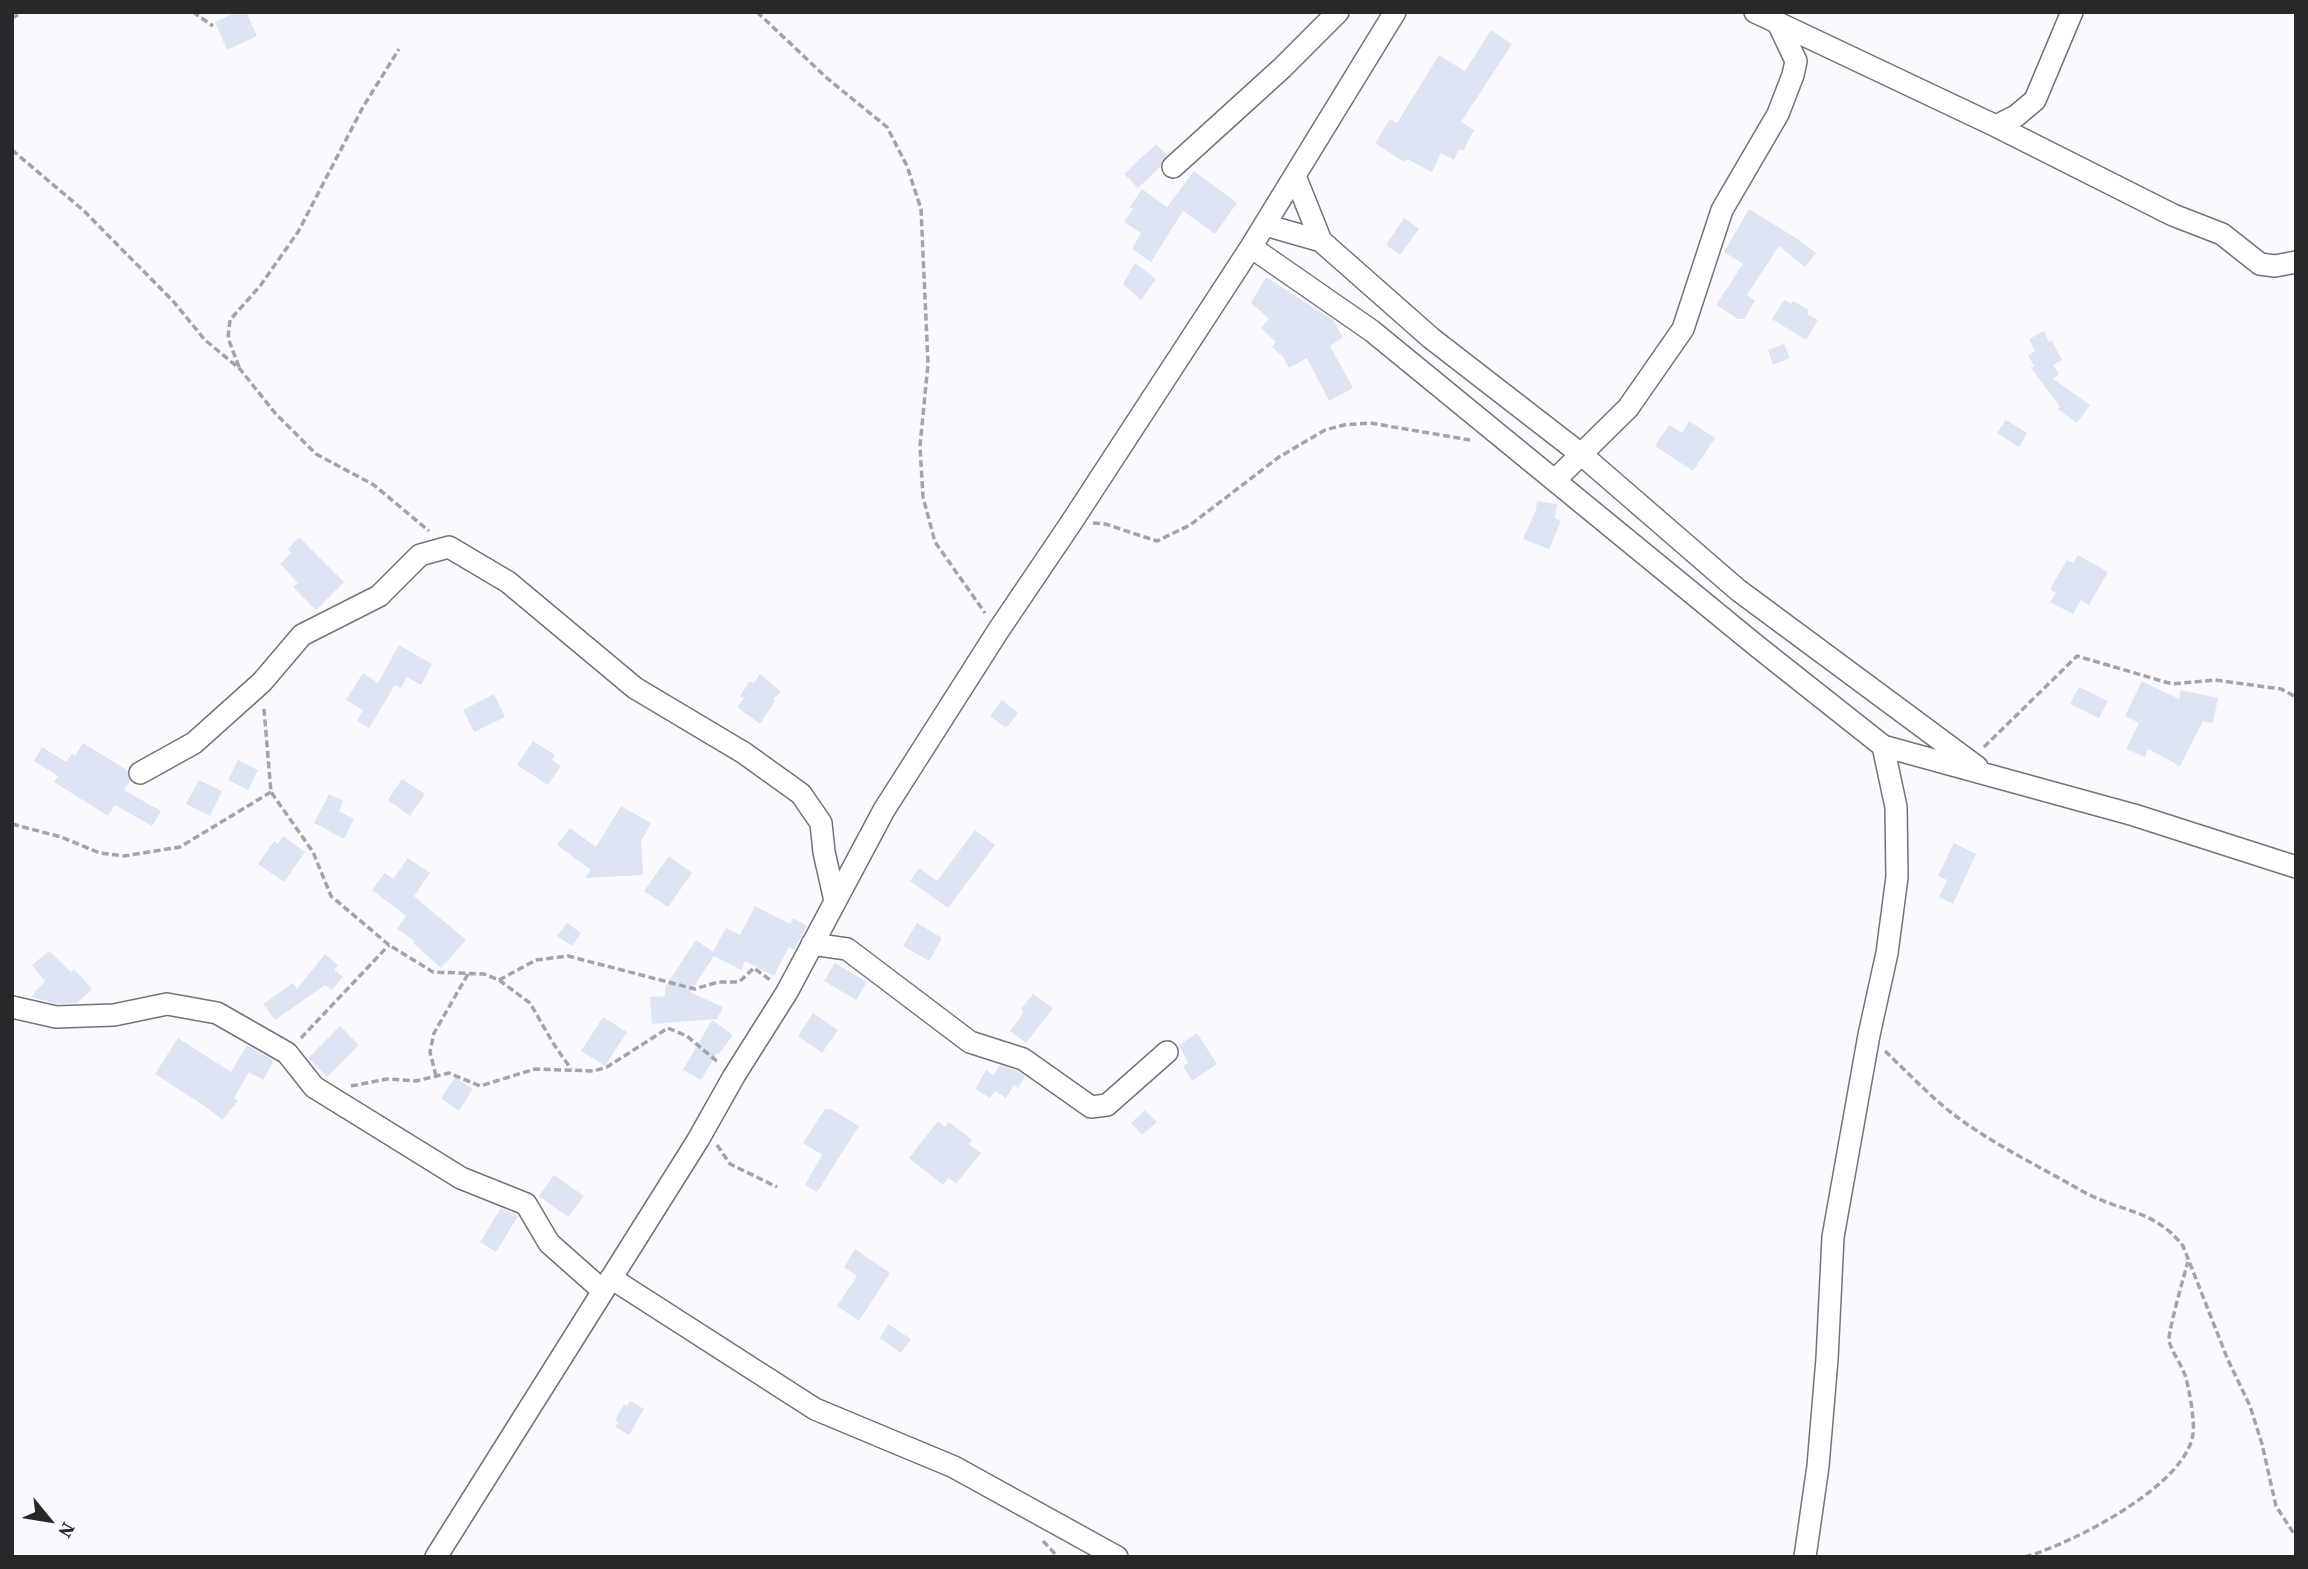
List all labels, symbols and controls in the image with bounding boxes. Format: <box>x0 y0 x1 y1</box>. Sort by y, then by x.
north arrow <box>14 1485 84 1555</box>
text: N <box>52 1518 82 1543</box>

